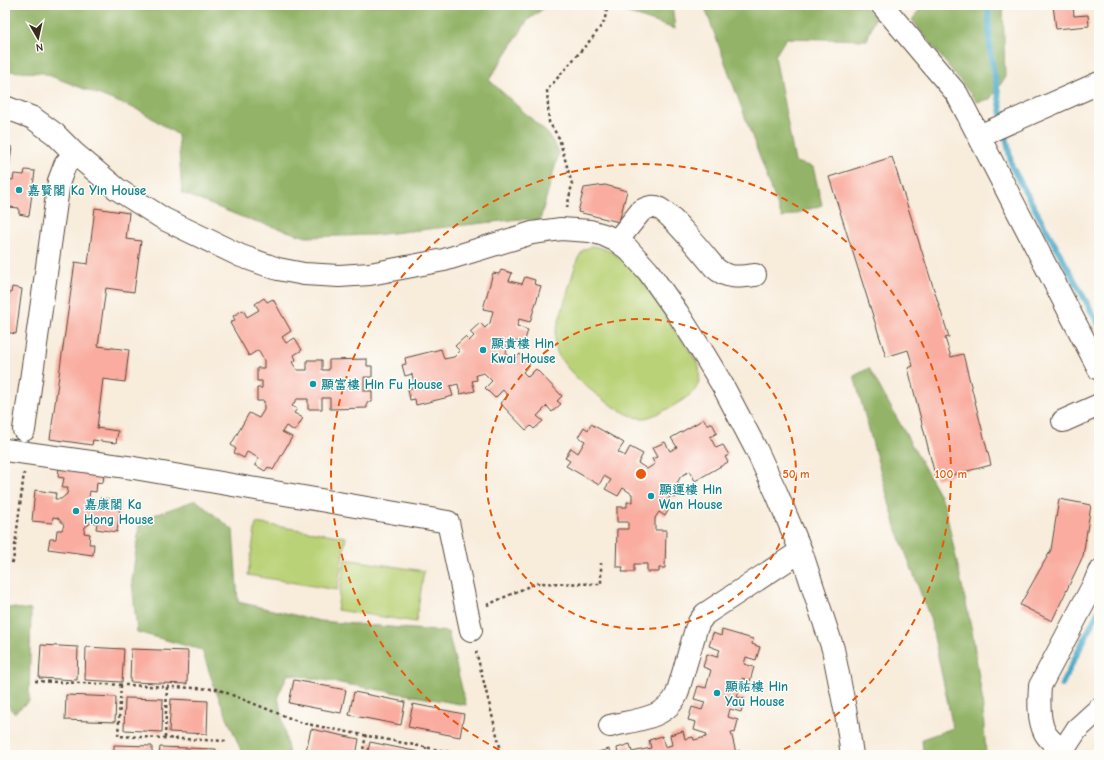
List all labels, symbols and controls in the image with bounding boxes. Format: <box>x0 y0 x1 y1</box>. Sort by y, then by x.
north arrow <box>18 18 58 58</box>
text: N <box>35 40 44 54</box>
place label: 嘉賢閣 Ka Yin House <box>27 183 147 198</box>
marker: 嘉賢閣 Ka Yin House <box>14 185 24 195</box>
place label: 顯貴樓 Hin Kwai House <box>491 336 556 366</box>
marker: 顯貴樓 Hin Kwai House <box>478 345 488 355</box>
place label: 顯富樓 Hin Fu House <box>321 377 443 392</box>
marker: 顯富樓 Hin Fu House <box>308 379 318 389</box>
centre of rings <box>634 467 648 481</box>
text: 50 m <box>782 467 810 481</box>
text: 100 m <box>935 467 967 481</box>
place label: 顯運樓 Hin Wan House <box>659 482 723 512</box>
marker: 顯運樓 Hin Wan House <box>646 491 656 501</box>
place label: 嘉康閣 Ka Hong House <box>84 497 154 527</box>
marker: 嘉康閣 Ka Hong House <box>71 506 81 516</box>
place label: 顯祐樓 Hin Yau House <box>725 679 788 709</box>
marker: 顯祐樓 Hin Yau House <box>712 688 722 698</box>

